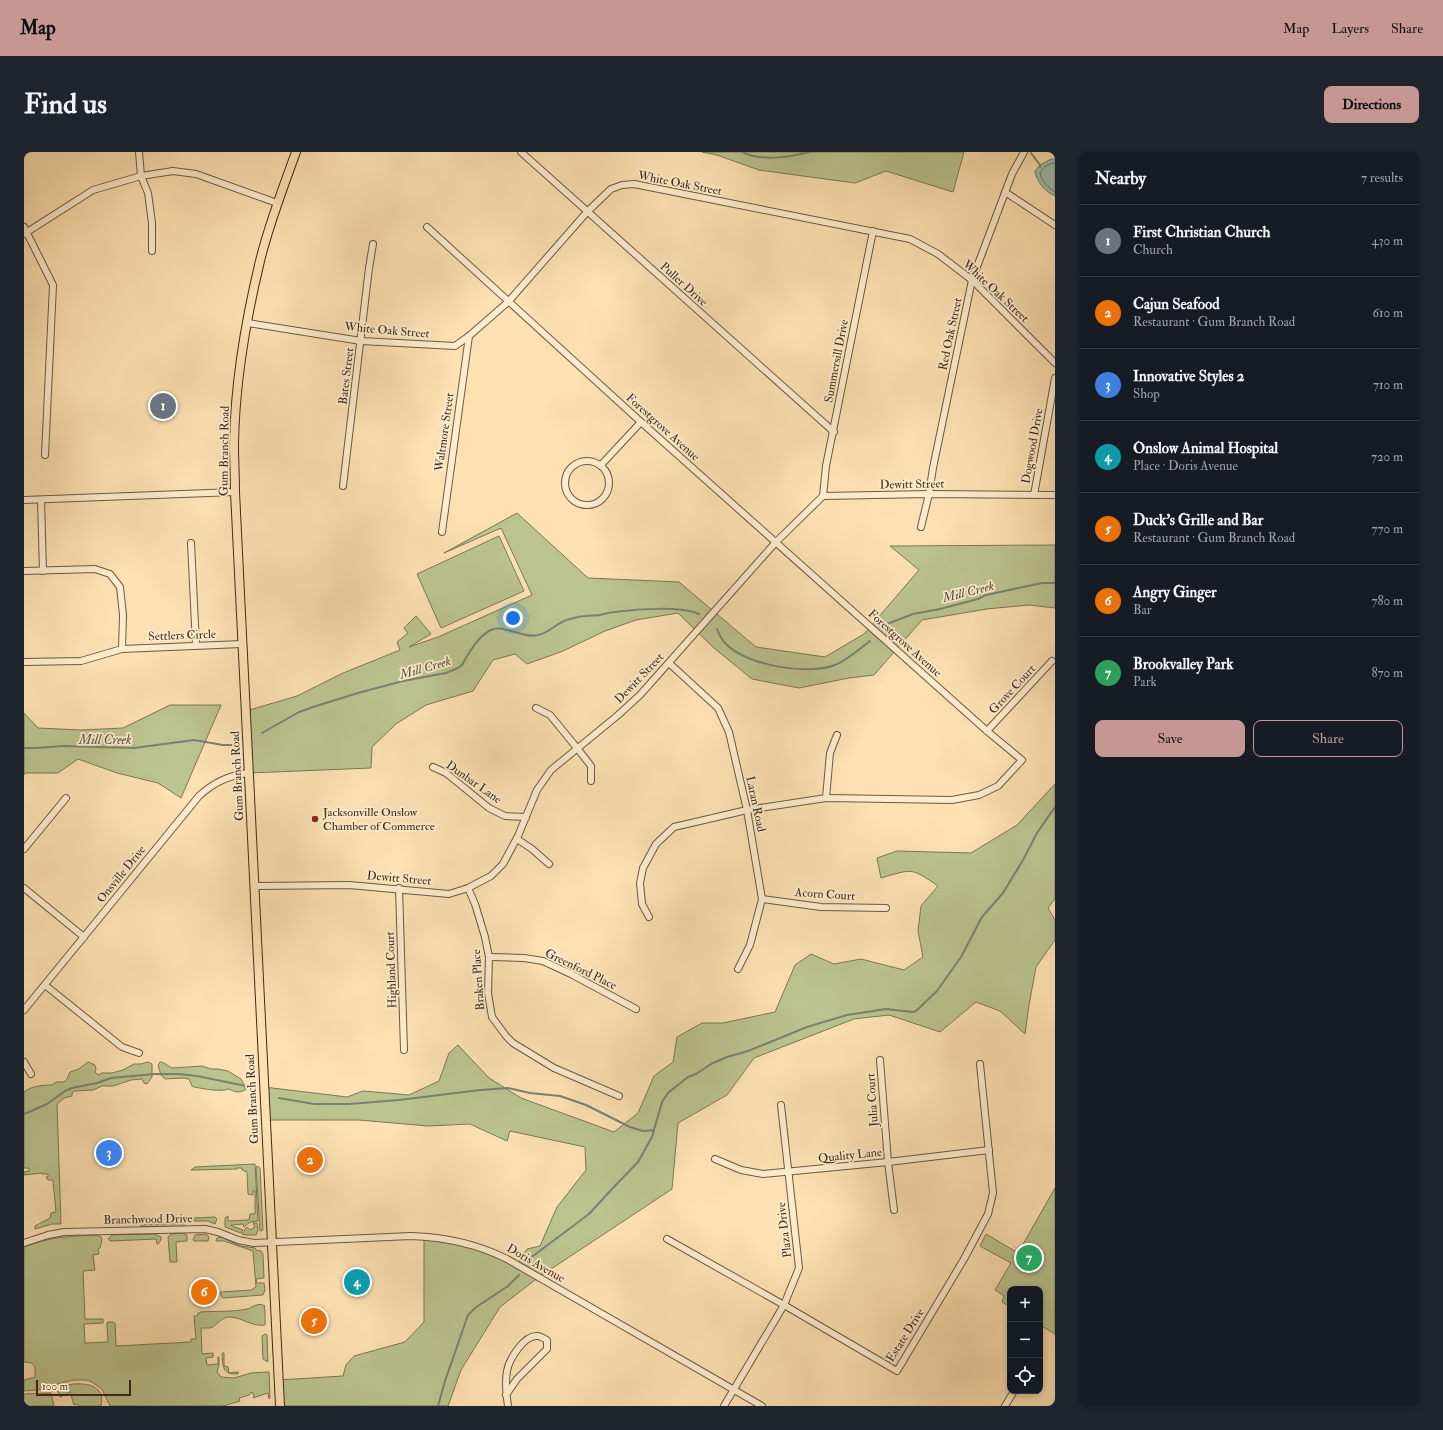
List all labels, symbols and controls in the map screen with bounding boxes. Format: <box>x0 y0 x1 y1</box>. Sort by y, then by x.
text: Map <box>20 16 56 40</box>
text: Map <box>1283 20 1309 37</box>
text: Layers <box>1331 20 1369 37</box>
text: Share <box>1391 20 1423 37</box>
button: Directions <box>1324 86 1419 123</box>
text: Find us <box>24 87 107 122</box>
street label: White Oak Street <box>636 168 723 199</box>
text: Nearby <box>1095 168 1146 189</box>
text: 7 results <box>1361 170 1403 186</box>
text: First Christian Church <box>1133 223 1270 242</box>
text: 1 <box>1106 233 1110 249</box>
text: 430 m <box>1372 233 1403 249</box>
text: Church <box>1133 242 1173 258</box>
street label: White Oak Street <box>959 256 1032 326</box>
street label: Puller Drive <box>657 259 711 310</box>
text: Cajun Seafood <box>1133 295 1220 314</box>
street label: Red Oak Street <box>935 296 966 372</box>
text: 2 <box>1105 305 1111 321</box>
text: 610 m <box>1372 305 1403 321</box>
text: Restaurant · Gum Branch Road <box>1133 314 1295 330</box>
street label: Summersill Drive <box>821 318 852 404</box>
street label: White Oak Street <box>343 319 430 342</box>
street label: Bates Street <box>336 347 357 405</box>
text: Innovative Styles 2 <box>1133 367 1244 386</box>
text: 3 <box>1106 377 1111 393</box>
text: 710 m <box>1373 377 1403 393</box>
text: Shop <box>1133 386 1160 402</box>
street label: Forestgrove Avenue <box>623 390 703 464</box>
pin: 1 <box>150 391 176 421</box>
street label: Waltmore Street <box>431 392 457 473</box>
street label: Gum Branch Road <box>216 406 233 496</box>
street label: Dogwood Drive <box>1018 407 1046 485</box>
text: Onslow Animal Hospital <box>1133 439 1278 458</box>
text: 4 <box>1104 449 1112 465</box>
text: 720 m <box>1371 449 1403 465</box>
text: Place · Doris Avenue <box>1133 458 1238 474</box>
street label: Dewitt Street <box>880 476 945 493</box>
text: Duck's Grille and Bar <box>1133 511 1263 530</box>
text: 5 <box>1105 521 1111 537</box>
text: 770 m <box>1372 521 1403 537</box>
text: Restaurant · Gum Branch Road <box>1133 530 1295 546</box>
water label: Mill Creek <box>940 578 996 606</box>
text: Angry Ginger <box>1133 583 1217 602</box>
text: 6 <box>1105 593 1111 609</box>
text: 780 m <box>1371 593 1403 609</box>
text: Bar <box>1133 602 1152 618</box>
street label: Forestgrove Avenue <box>865 606 945 680</box>
your location <box>503 608 523 628</box>
street label: Settlers Circle <box>148 627 216 644</box>
street label: Dewitt Street <box>612 650 667 707</box>
water label: Mill Creek <box>397 653 453 683</box>
text: Brookvalley Park <box>1133 655 1233 674</box>
street label: Grove Court <box>986 662 1039 717</box>
text: 7 <box>1105 665 1111 681</box>
text: 870 m <box>1371 665 1403 681</box>
text: Park <box>1133 674 1157 690</box>
button: Save <box>1095 720 1245 757</box>
button: Share <box>1253 720 1403 757</box>
street label: Gum Branch Road <box>228 730 247 821</box>
water label: Mill Creek <box>78 732 131 748</box>
street label: Dunbar Lane <box>443 758 505 807</box>
street label: Laran Road <box>742 775 769 834</box>
place label: Jacksonville Onslow Chamber of Commerce <box>322 805 435 834</box>
marker: Jacksonville Onslow Chamber of Commerce <box>310 814 320 824</box>
street label: Onsville Drive <box>94 843 149 906</box>
street label: Dewitt Street <box>366 868 432 889</box>
street label: Acorn Court <box>793 885 856 904</box>
street label: Highland Court <box>383 931 400 1009</box>
street label: Greenford Place <box>542 946 619 993</box>
street label: Braken Place <box>469 949 488 1011</box>
street label: Gum Branch Road <box>243 1053 262 1144</box>
street label: Julia Court <box>863 1073 882 1128</box>
pin: 3 <box>96 1138 122 1168</box>
pin: 2 <box>297 1145 323 1175</box>
street label: Quality Lane <box>817 1145 883 1166</box>
street label: Plaza Drive <box>774 1201 795 1259</box>
street label: Branchwood Drive <box>103 1211 193 1228</box>
street label: Doris Avenue <box>504 1241 567 1286</box>
pin: 7 <box>1016 1243 1042 1273</box>
pin: 4 <box>344 1267 370 1297</box>
pin: 6 <box>191 1277 217 1307</box>
map controls <box>1007 1286 1043 1394</box>
button: + <box>1007 1286 1043 1322</box>
pin: 5 <box>301 1306 327 1336</box>
street label: Estate Drive <box>883 1306 928 1365</box>
button: − <box>1007 1322 1043 1358</box>
button: locate <box>1007 1358 1043 1394</box>
scale bar <box>36 1378 131 1397</box>
text: 100 m <box>42 1380 68 1393</box>

